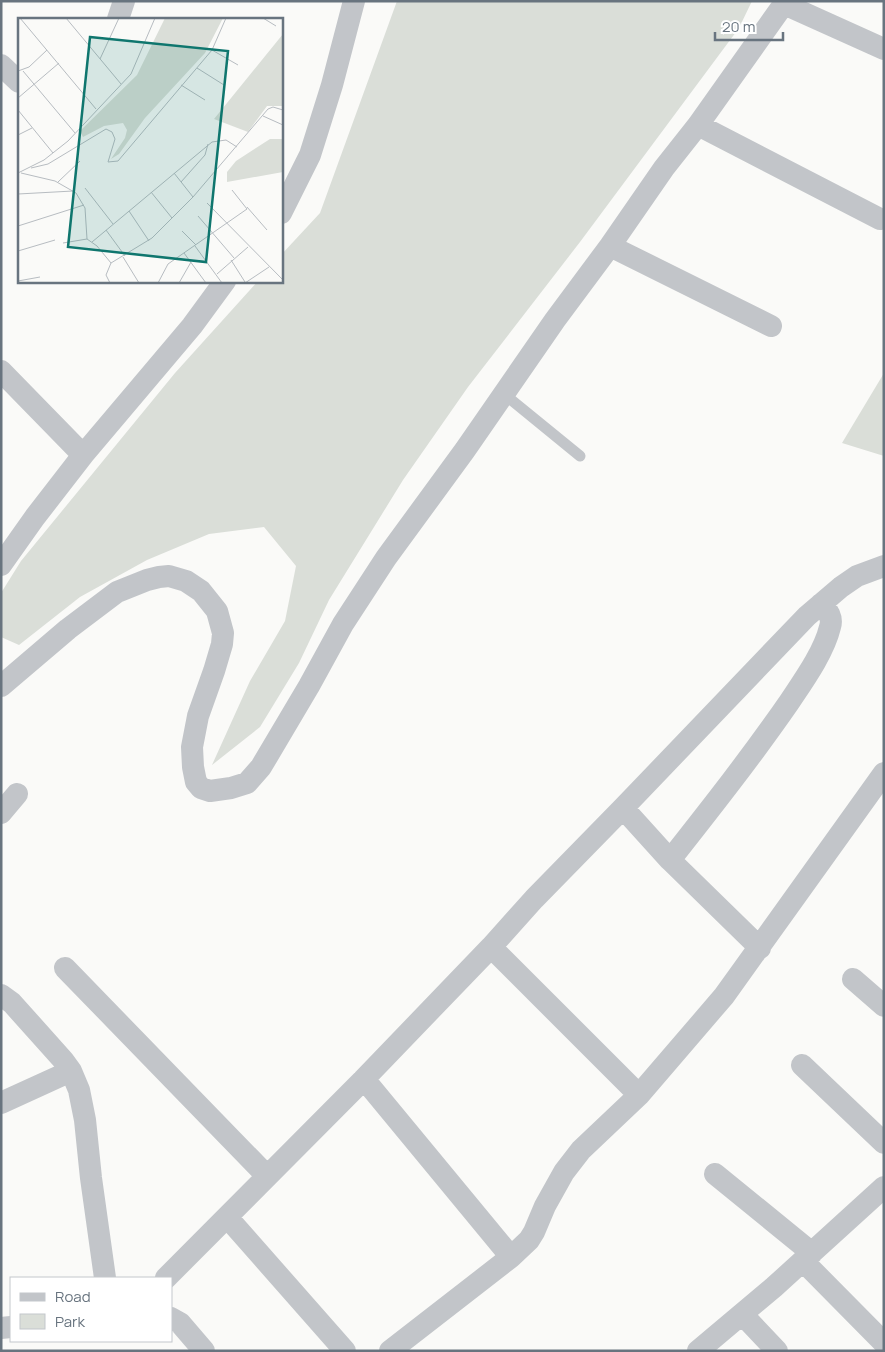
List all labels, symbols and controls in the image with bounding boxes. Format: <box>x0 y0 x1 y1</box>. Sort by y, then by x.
scale bar <box>715 10 782 42</box>
text: 20 m <box>722 16 755 37</box>
inset map <box>18 18 282 282</box>
legend <box>10 1277 172 1342</box>
text: Road <box>55 1286 91 1307</box>
text: Park <box>55 1311 85 1332</box>

